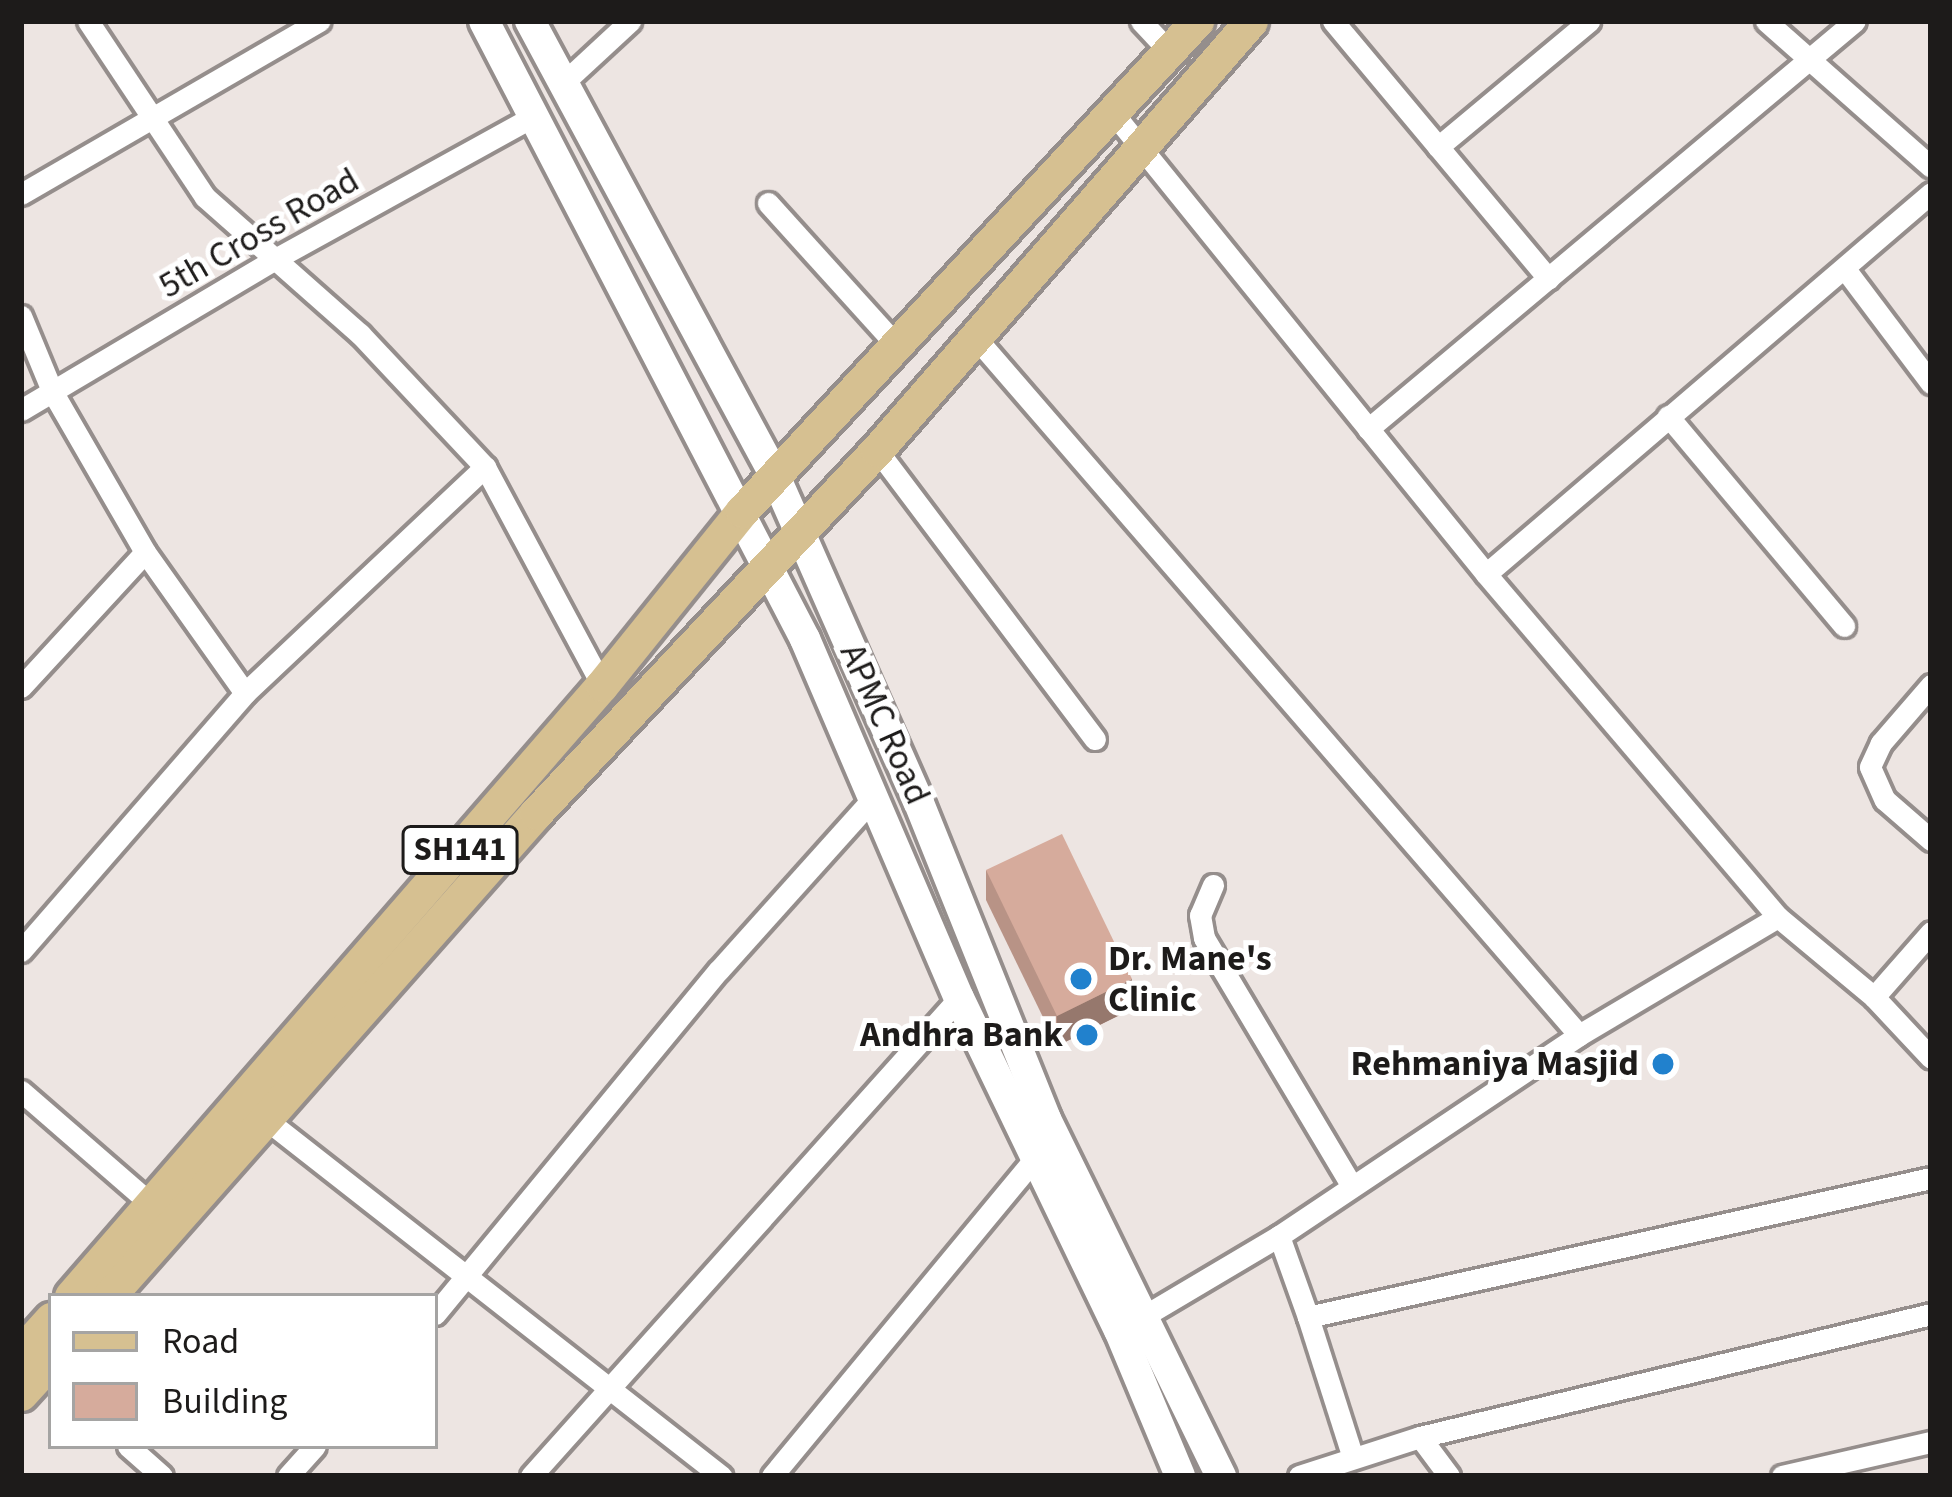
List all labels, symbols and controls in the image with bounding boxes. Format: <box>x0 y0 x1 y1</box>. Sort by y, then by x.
street label: 5th Cross Road <box>151 158 367 308</box>
street label: APMC Road <box>830 637 940 811</box>
road number: SH141 <box>400 823 520 877</box>
place label: Dr. Mane's Clinic <box>1108 936 1272 1021</box>
marker: Dr. Mane's Clinic <box>1065 963 1097 995</box>
place label: Andhra Bank <box>860 1013 1063 1057</box>
marker: Andhra Bank <box>1074 1022 1100 1048</box>
place label: Rehmaniya Masjid <box>1351 1042 1639 1086</box>
marker: Rehmaniya Masjid <box>1650 1051 1676 1077</box>
legend <box>48 1293 438 1449</box>
text: Road <box>162 1316 239 1367</box>
text: Building <box>162 1376 287 1427</box>

